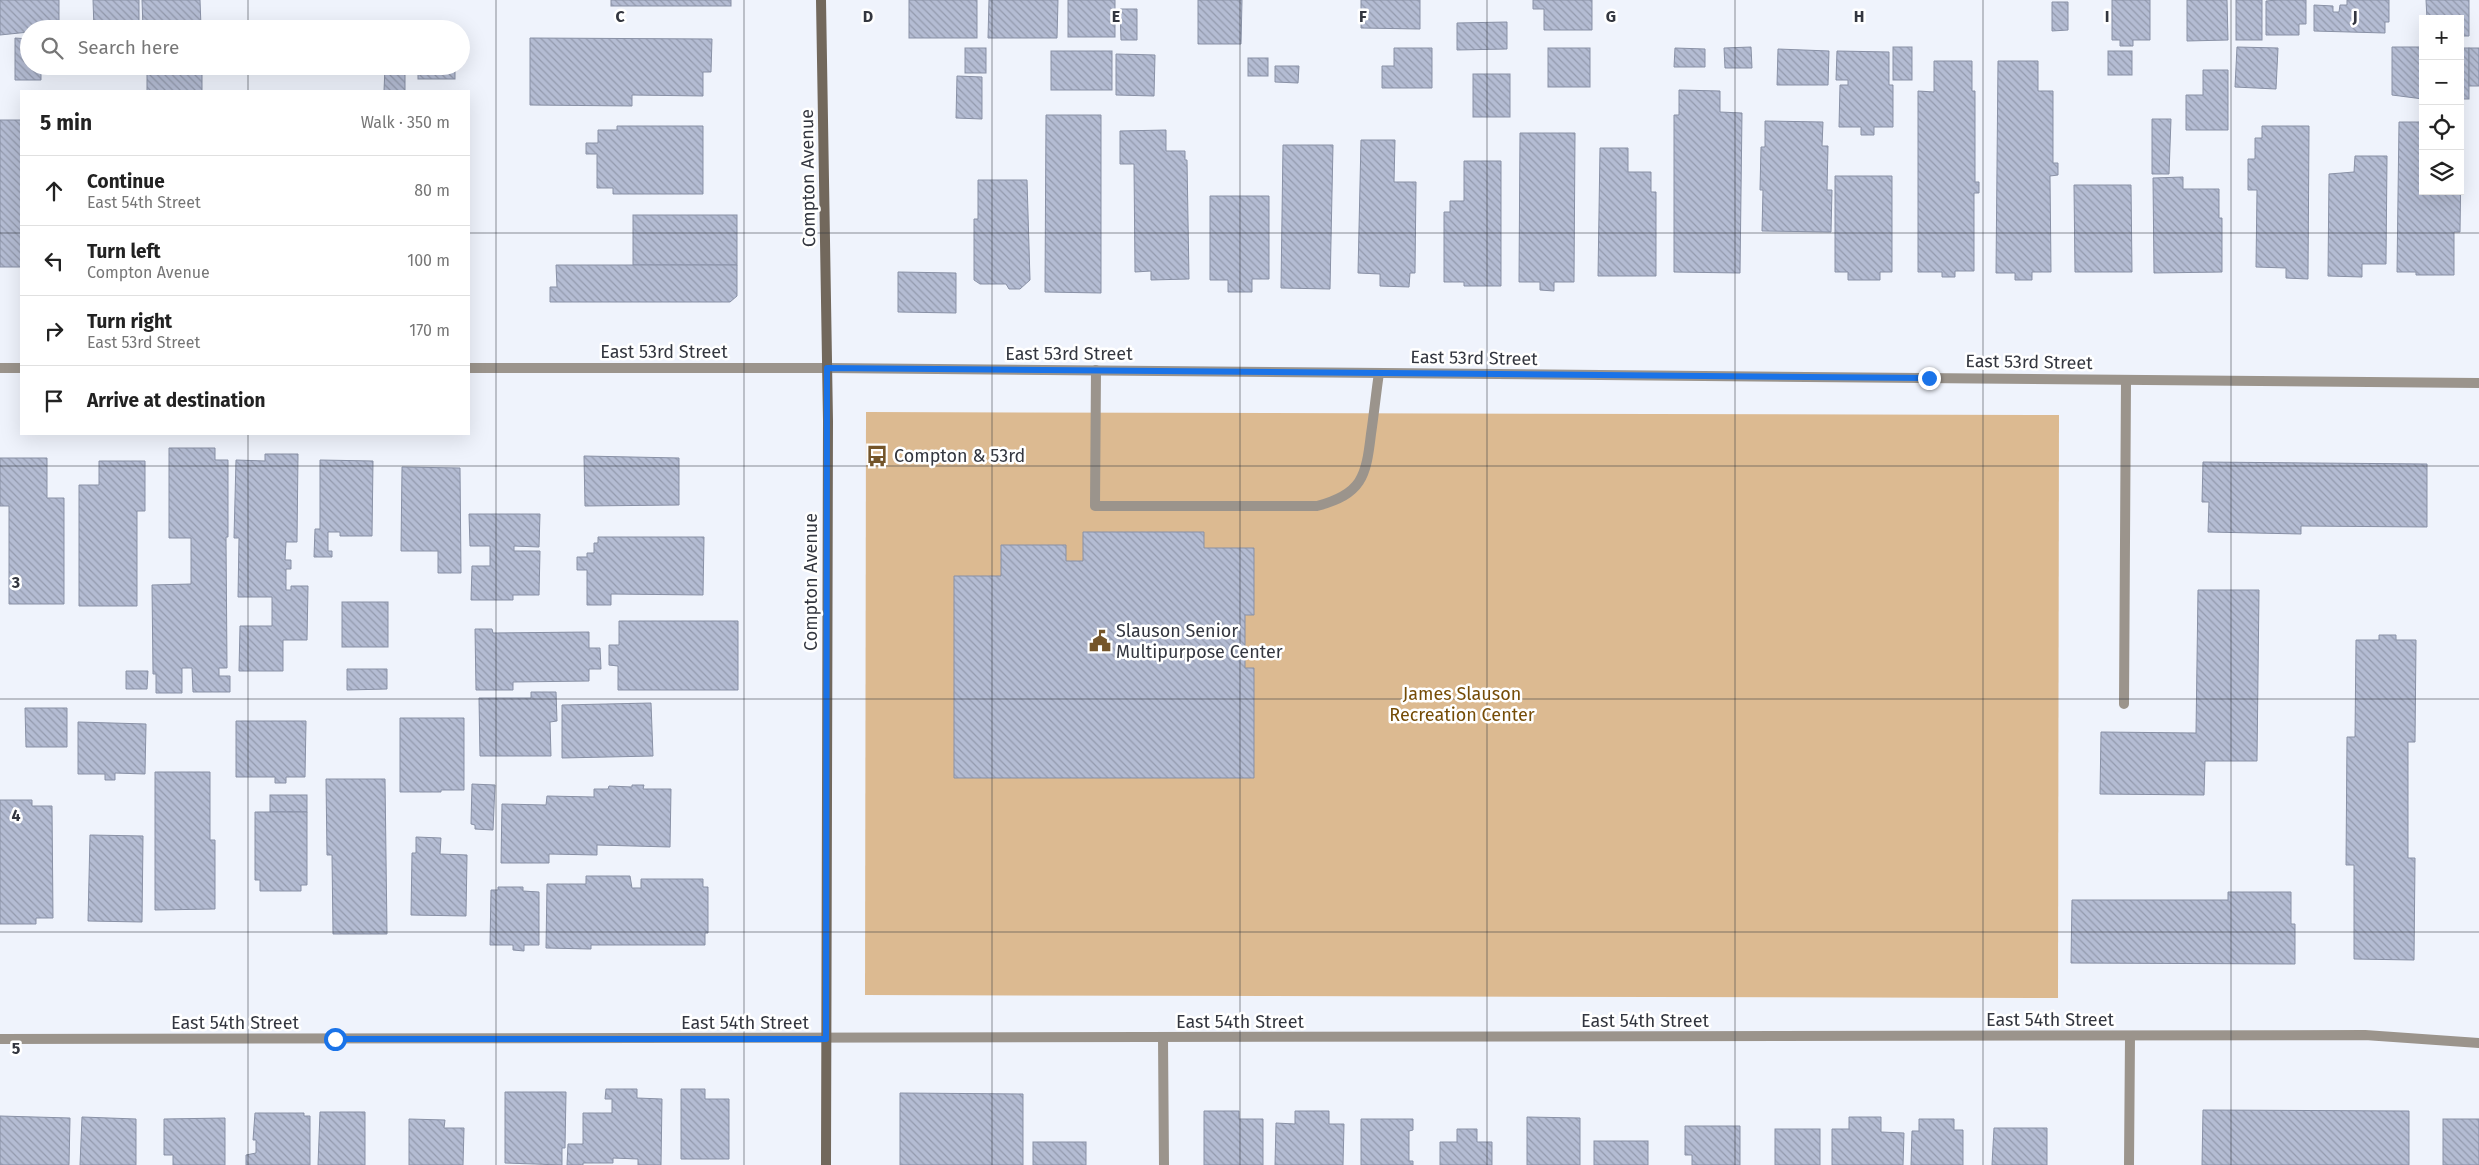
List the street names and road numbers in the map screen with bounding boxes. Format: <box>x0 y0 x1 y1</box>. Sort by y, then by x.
street label: Compton Avenue <box>796 109 820 247</box>
street label: East 53rd Street <box>600 341 728 363</box>
street label: East 53rd Street <box>1005 343 1133 365</box>
street label: East 53rd Street <box>1410 346 1538 370</box>
street label: East 53rd Street <box>1965 350 2093 374</box>
street label: Compton Avenue <box>800 513 822 651</box>
street label: East 54th Street <box>1986 1009 2114 1031</box>
street label: East 54th Street <box>1581 1010 1709 1032</box>
street label: East 54th Street <box>1176 1011 1304 1033</box>
street label: East 54th Street <box>171 1012 299 1034</box>
street label: East 54th Street <box>681 1012 809 1034</box>

